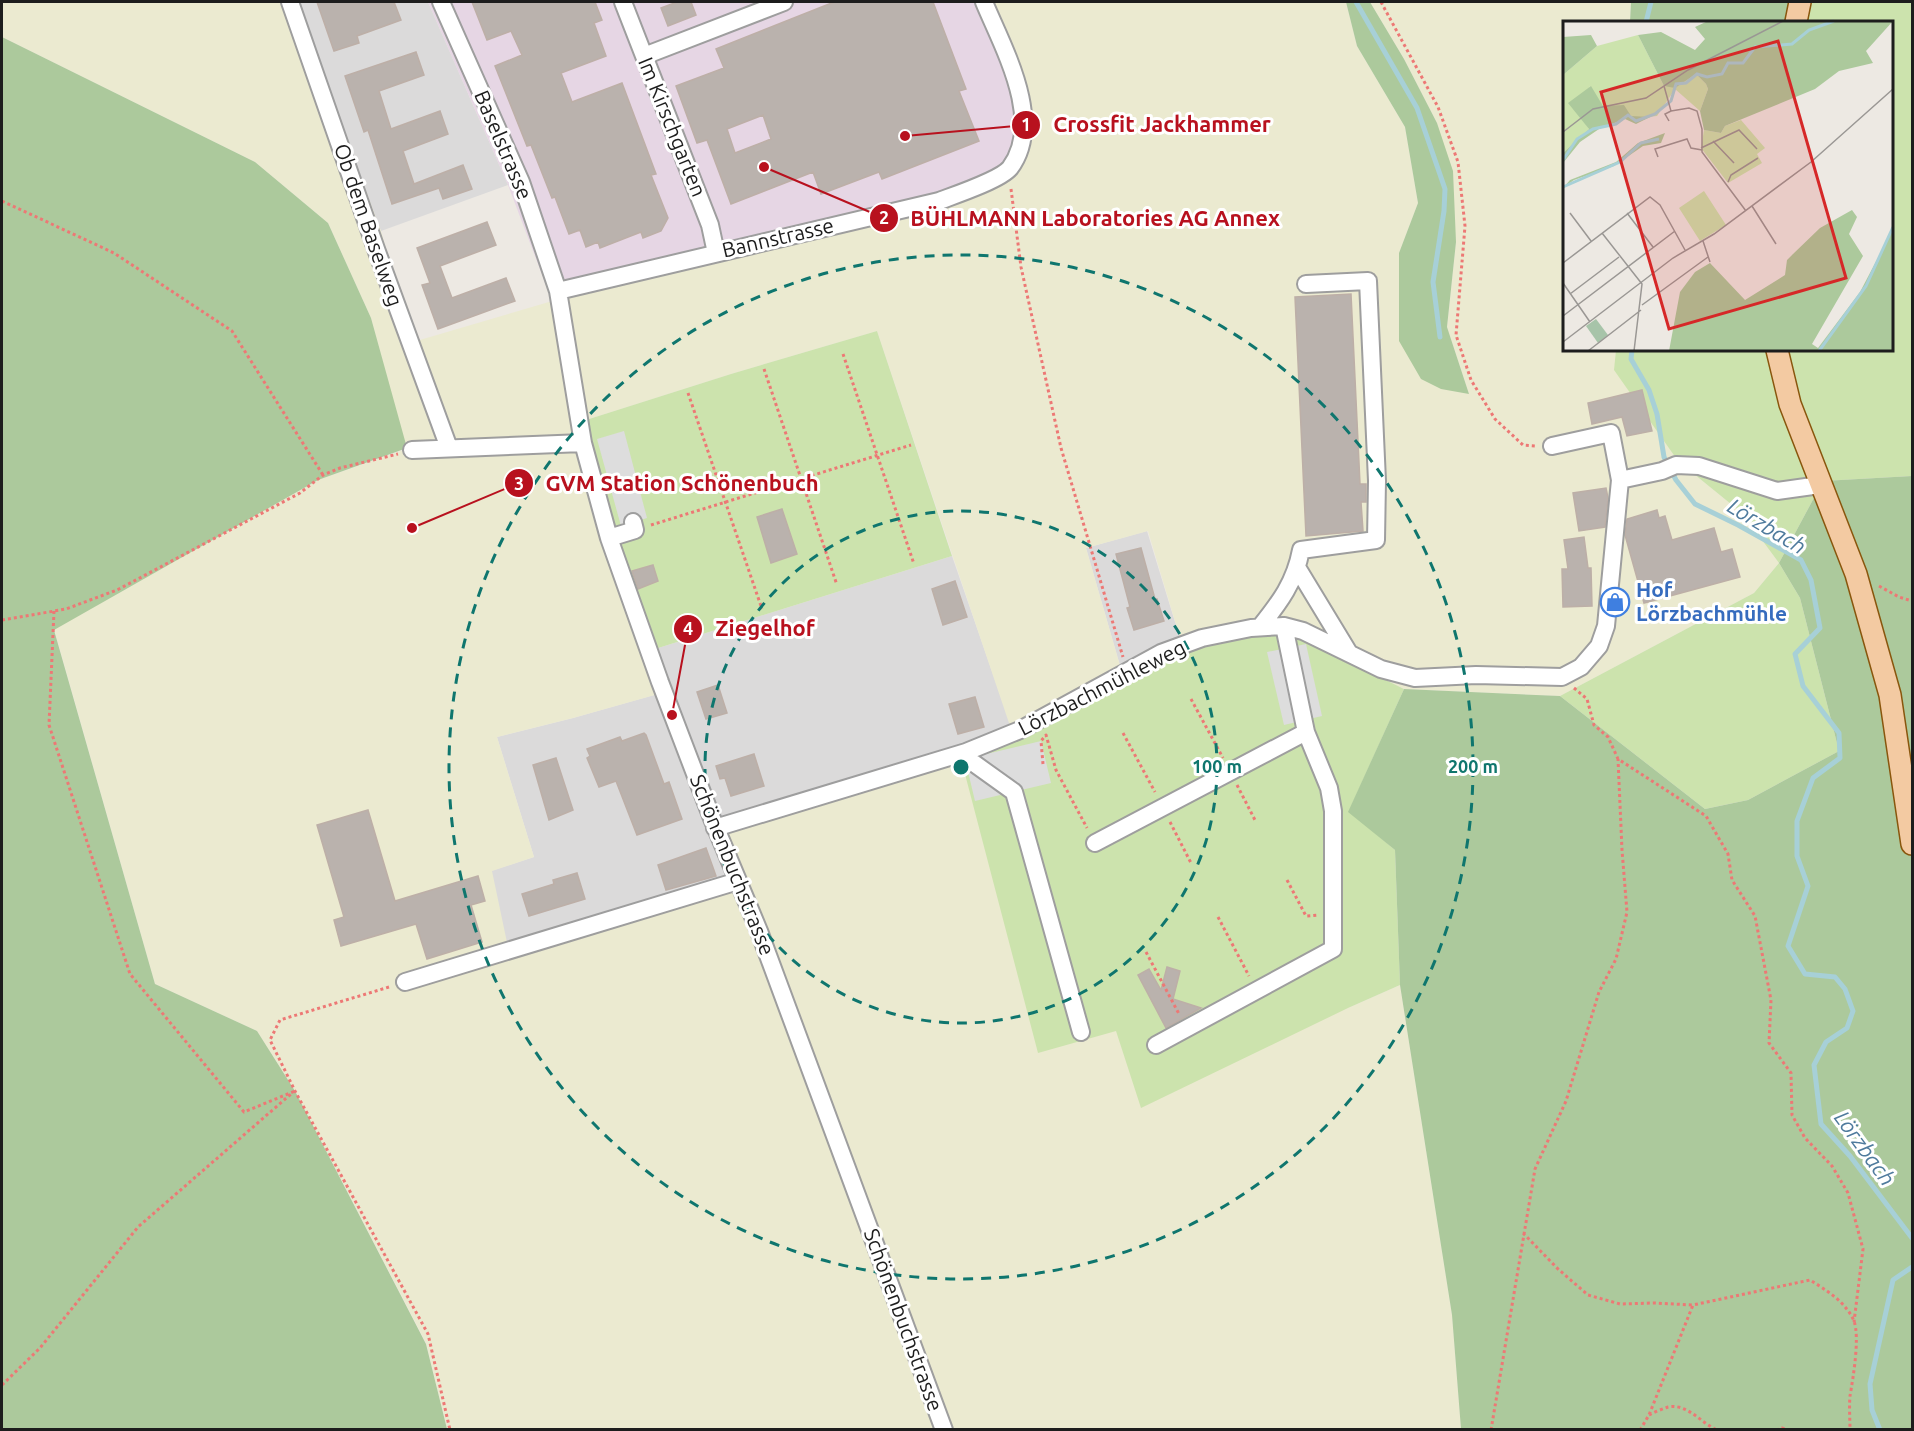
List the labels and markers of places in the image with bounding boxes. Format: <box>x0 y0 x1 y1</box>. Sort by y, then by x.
callout: Crossfit Jackhammer <box>1011 105 1283 145</box>
callout: BÜHLMANN Laboratories AG Annex <box>869 198 1292 238</box>
callout: GVM Station Schönenbuch <box>504 463 831 503</box>
place label: Hof Lörzbachmühle <box>1636 577 1787 625</box>
shop icon: Hof Lörzbachmühle <box>1599 586 1631 618</box>
callout: Ziegelhof <box>673 609 827 649</box>
centre of rings <box>951 757 971 777</box>

